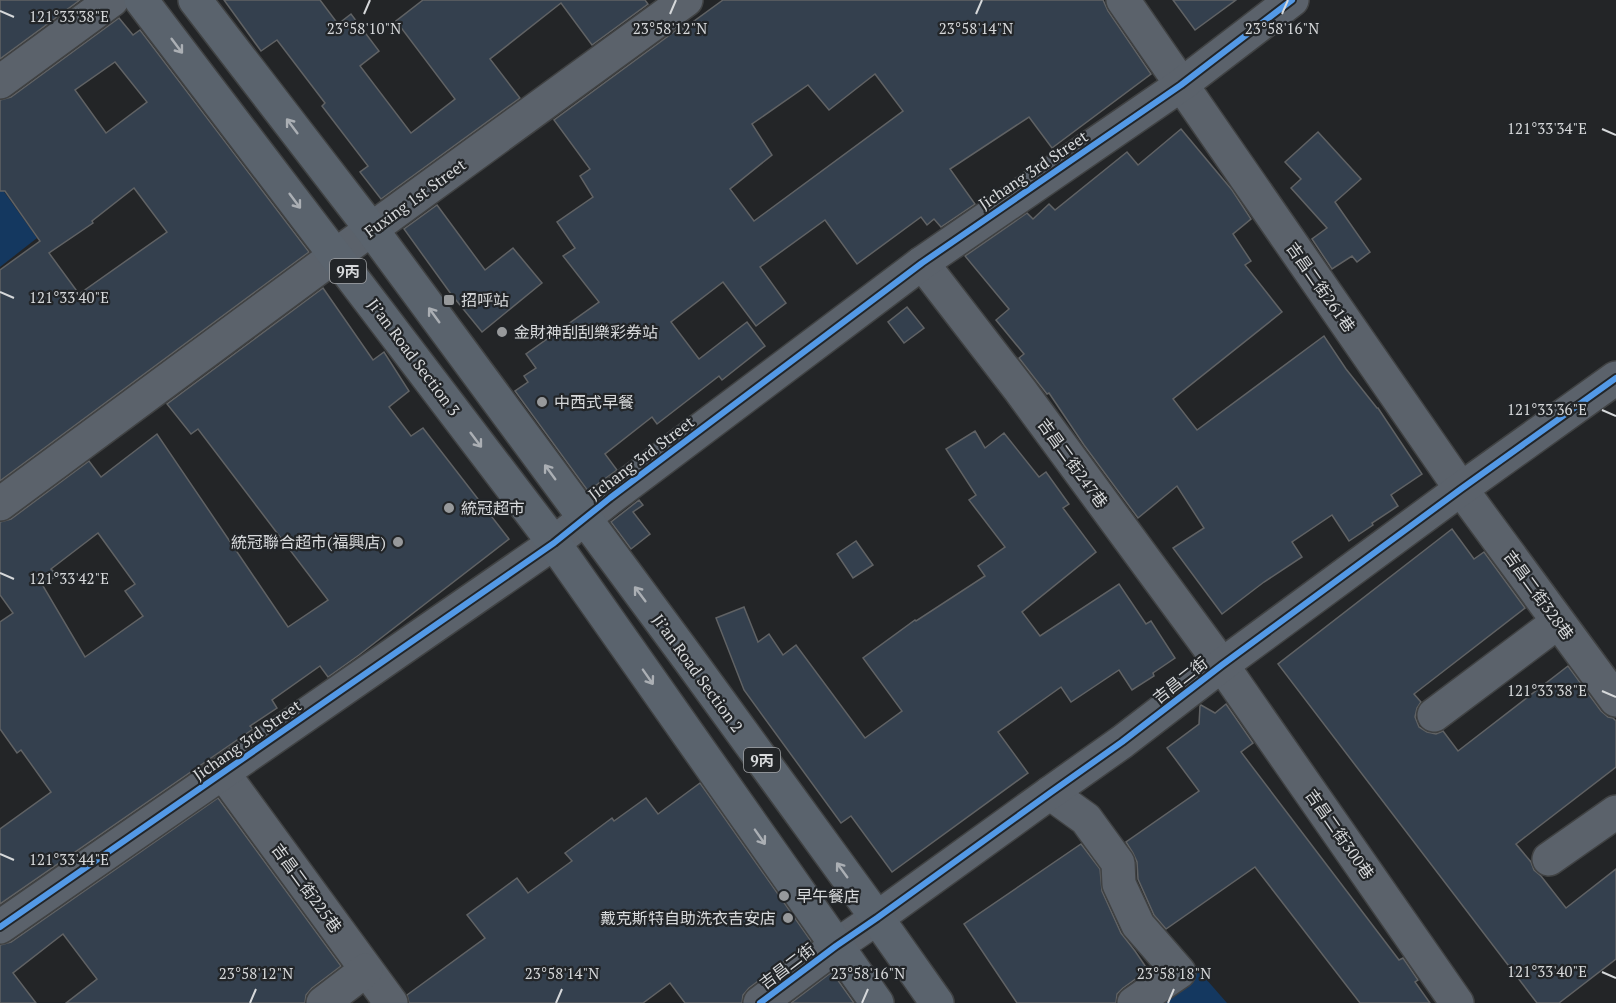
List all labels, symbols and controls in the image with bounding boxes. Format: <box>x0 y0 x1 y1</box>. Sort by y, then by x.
text: 121°33'38"E <box>29 6 109 26</box>
text: 23°58'10"N <box>327 18 401 38</box>
text: 23°58'12"N <box>633 18 707 38</box>
text: 23°58'14"N <box>939 18 1013 38</box>
text: 23°58'16"N <box>1245 18 1319 38</box>
one-way arrow <box>170 38 183 54</box>
one-way arrow <box>285 118 298 134</box>
text: 121°33'34"E <box>1507 118 1587 138</box>
street label: Jichang 3rd Street <box>974 125 1092 215</box>
street label: Fuxing 1st Street <box>360 154 470 242</box>
one-way arrow <box>289 193 301 209</box>
street label: 吉昌二街261巷 <box>1282 237 1360 337</box>
road number: 9丙 <box>330 259 366 283</box>
text: 121°33'40"E <box>29 287 109 307</box>
place label: 招呼站 <box>461 289 509 311</box>
marker: 招呼站 <box>442 293 456 307</box>
street label: Ji’an Road Section 3 <box>363 294 465 420</box>
one-way arrow <box>428 308 440 324</box>
place label: 金財神刮刮樂彩券站 <box>514 321 658 343</box>
marker: 金財神刮刮樂彩券站 <box>495 325 509 339</box>
place label: 中西式早餐 <box>554 391 634 413</box>
marker: 中西式早餐 <box>535 395 549 409</box>
text: 121°33'36"E <box>1507 399 1587 419</box>
street label: Jichang 3rd Street <box>584 411 698 505</box>
street label: 吉昌二街247巷 <box>1033 414 1113 512</box>
one-way arrow <box>470 432 483 448</box>
one-way arrow <box>543 465 556 481</box>
place label: 統冠超市 <box>461 497 525 519</box>
marker: 統冠超市 <box>442 501 456 515</box>
place label: 統冠聯合超市(福興店) <box>231 531 386 553</box>
marker: 統冠聯合超市(福興店) <box>391 535 405 549</box>
street label: 吉昌二街328巷 <box>1499 546 1579 644</box>
text: 121°33'42"E <box>29 568 109 588</box>
one-way arrow <box>634 587 646 603</box>
street label: Ji’an Road Section 2 <box>648 609 748 737</box>
street label: 吉昌二街 <box>1148 652 1212 708</box>
one-way arrow <box>642 668 654 685</box>
text: 121°33'38"E <box>1507 680 1587 700</box>
street label: Jichang 3rd Street <box>189 694 305 785</box>
road number: 9丙 <box>744 748 780 772</box>
street label: 吉昌二街300巷 <box>1301 784 1379 884</box>
one-way arrow <box>754 828 766 844</box>
street label: 吉昌二街225巷 <box>267 839 347 937</box>
text: 121°33'44"E <box>29 849 109 869</box>
one-way arrow <box>836 862 849 878</box>
place label: 早午餐店 <box>796 885 860 907</box>
marker: 早午餐店 <box>777 889 791 903</box>
place label: 戴克斯特自助洗衣吉安店 <box>600 907 776 929</box>
marker: 戴克斯特自助洗衣吉安店 <box>781 911 795 925</box>
street label: 吉昌二街 <box>755 938 819 994</box>
text: 121°33'40"E <box>1507 961 1587 981</box>
text: 23°58'12"N <box>219 963 293 983</box>
text: 23°58'14"N <box>525 963 599 983</box>
text: 23°58'16"N <box>831 963 905 983</box>
text: 23°58'18"N <box>1137 963 1211 983</box>

